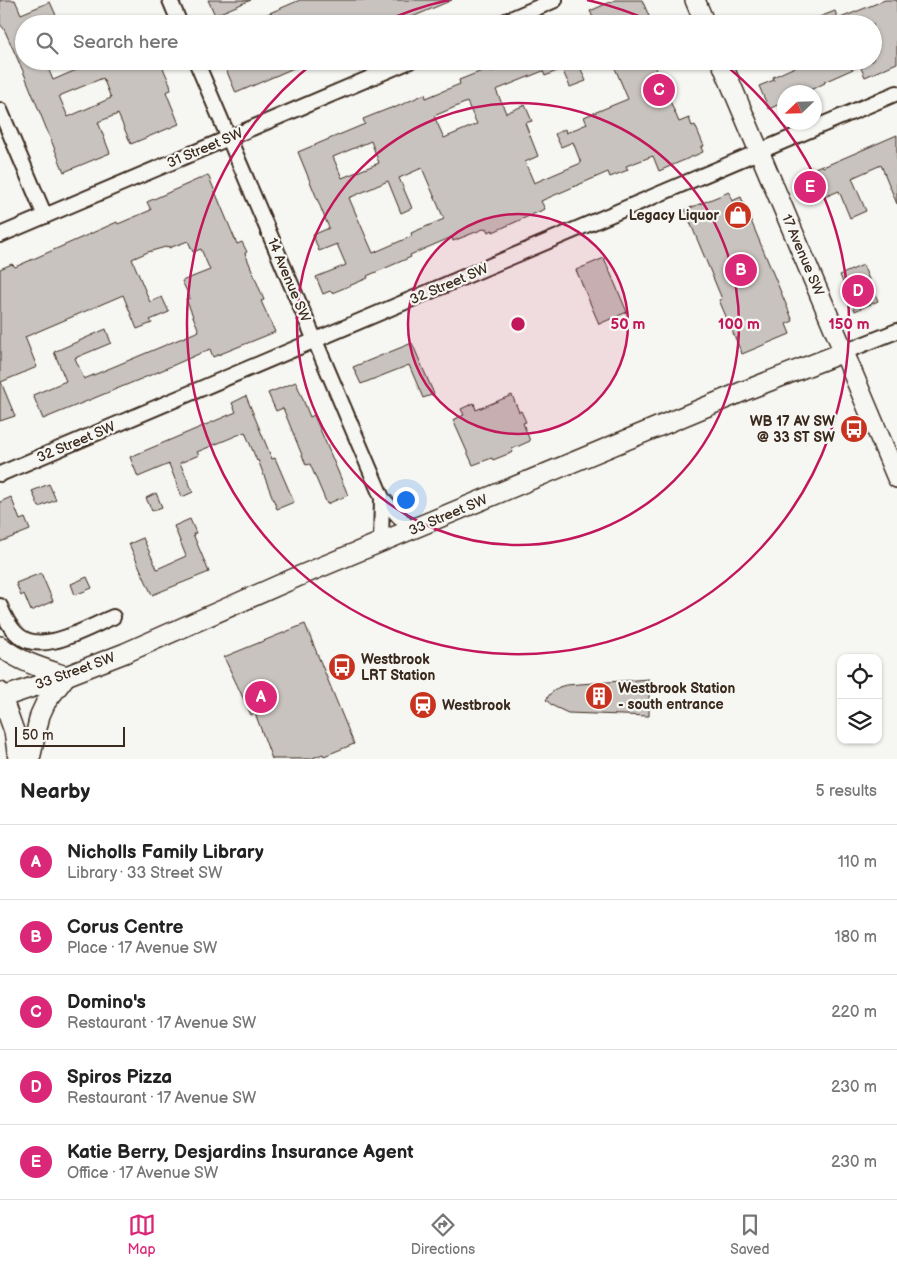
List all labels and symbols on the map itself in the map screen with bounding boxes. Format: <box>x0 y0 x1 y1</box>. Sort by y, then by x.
pin: C <box>643 71 675 109</box>
north arrow <box>777 85 822 130</box>
street label: 31 Street SW <box>165 124 246 172</box>
pin: E <box>794 168 826 206</box>
shop icon: Legacy Liquor <box>723 200 753 230</box>
place label: Legacy Liquor <box>629 207 719 224</box>
street label: 17 Avenue SW <box>778 212 828 299</box>
street label: 14 Avenue SW <box>264 236 314 325</box>
pin: B <box>725 251 757 289</box>
street label: 32 Street SW <box>407 260 491 308</box>
pin: D <box>842 272 874 310</box>
centre of rings <box>509 315 527 333</box>
text: 50 m <box>611 315 646 334</box>
text: 100 m <box>718 315 760 334</box>
text: 150 m <box>828 315 870 334</box>
place label: WB 17 AV SW @ 33 ST SW <box>750 413 835 446</box>
bus stop icon: WB 17 AV SW @ 33 ST SW <box>839 414 869 444</box>
street label: 32 Street SW <box>34 418 118 466</box>
your location <box>393 487 419 513</box>
street label: 33 Street SW <box>406 491 490 539</box>
street label: 33 Street SW <box>33 649 118 693</box>
place label: Westbrook LRT Station <box>361 651 435 684</box>
bus stop icon: Westbrook LRT Station <box>327 652 357 682</box>
pin: A <box>245 678 277 716</box>
place label: Westbrook Station - south entrance <box>618 680 735 713</box>
building icon: Westbrook Station - south entrance <box>584 681 614 711</box>
station icon: Westbrook <box>408 690 438 720</box>
place label: Westbrook <box>442 697 511 714</box>
scale bar <box>15 724 125 747</box>

